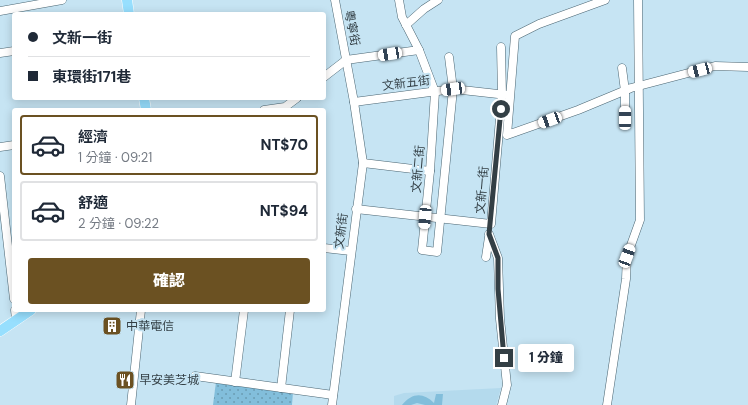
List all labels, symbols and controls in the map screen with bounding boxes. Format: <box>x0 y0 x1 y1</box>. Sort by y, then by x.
street label: 粵寧街 <box>341 9 363 47</box>
text: 文新一街 <box>52 28 112 48</box>
car <box>377 46 403 62</box>
car <box>687 61 713 79</box>
text: 東環街171巷 <box>52 67 131 87</box>
street label: 文新五街 <box>381 72 431 94</box>
car <box>440 81 466 97</box>
route start <box>492 100 510 118</box>
car <box>619 106 631 130</box>
car <box>537 110 563 130</box>
icon: car <box>30 127 66 163</box>
text: 經濟 <box>78 127 108 147</box>
text: NT$70 <box>260 135 308 155</box>
street label: 文新二街 <box>408 144 428 194</box>
text: 1 分鐘 · 09:21 <box>78 149 152 166</box>
street label: 文新一街 <box>472 165 492 215</box>
icon: car <box>30 193 66 229</box>
text: 舒適 <box>78 193 108 213</box>
text: NT$94 <box>260 201 308 221</box>
car <box>418 205 432 229</box>
street label: 文新街 <box>331 212 351 250</box>
text: 2 分鐘 · 09:22 <box>78 215 159 232</box>
car <box>617 243 637 269</box>
button: 確認 <box>28 258 310 304</box>
building icon: 中華電信 <box>101 315 123 337</box>
place label: 中華電信 <box>126 318 174 334</box>
callout: 1 分鐘 <box>518 344 574 372</box>
route end <box>495 349 513 367</box>
text: 1 分鐘 <box>529 349 563 366</box>
restaurant icon: 早安美芝城 <box>114 369 136 391</box>
place label: 早安美芝城 <box>139 372 199 388</box>

